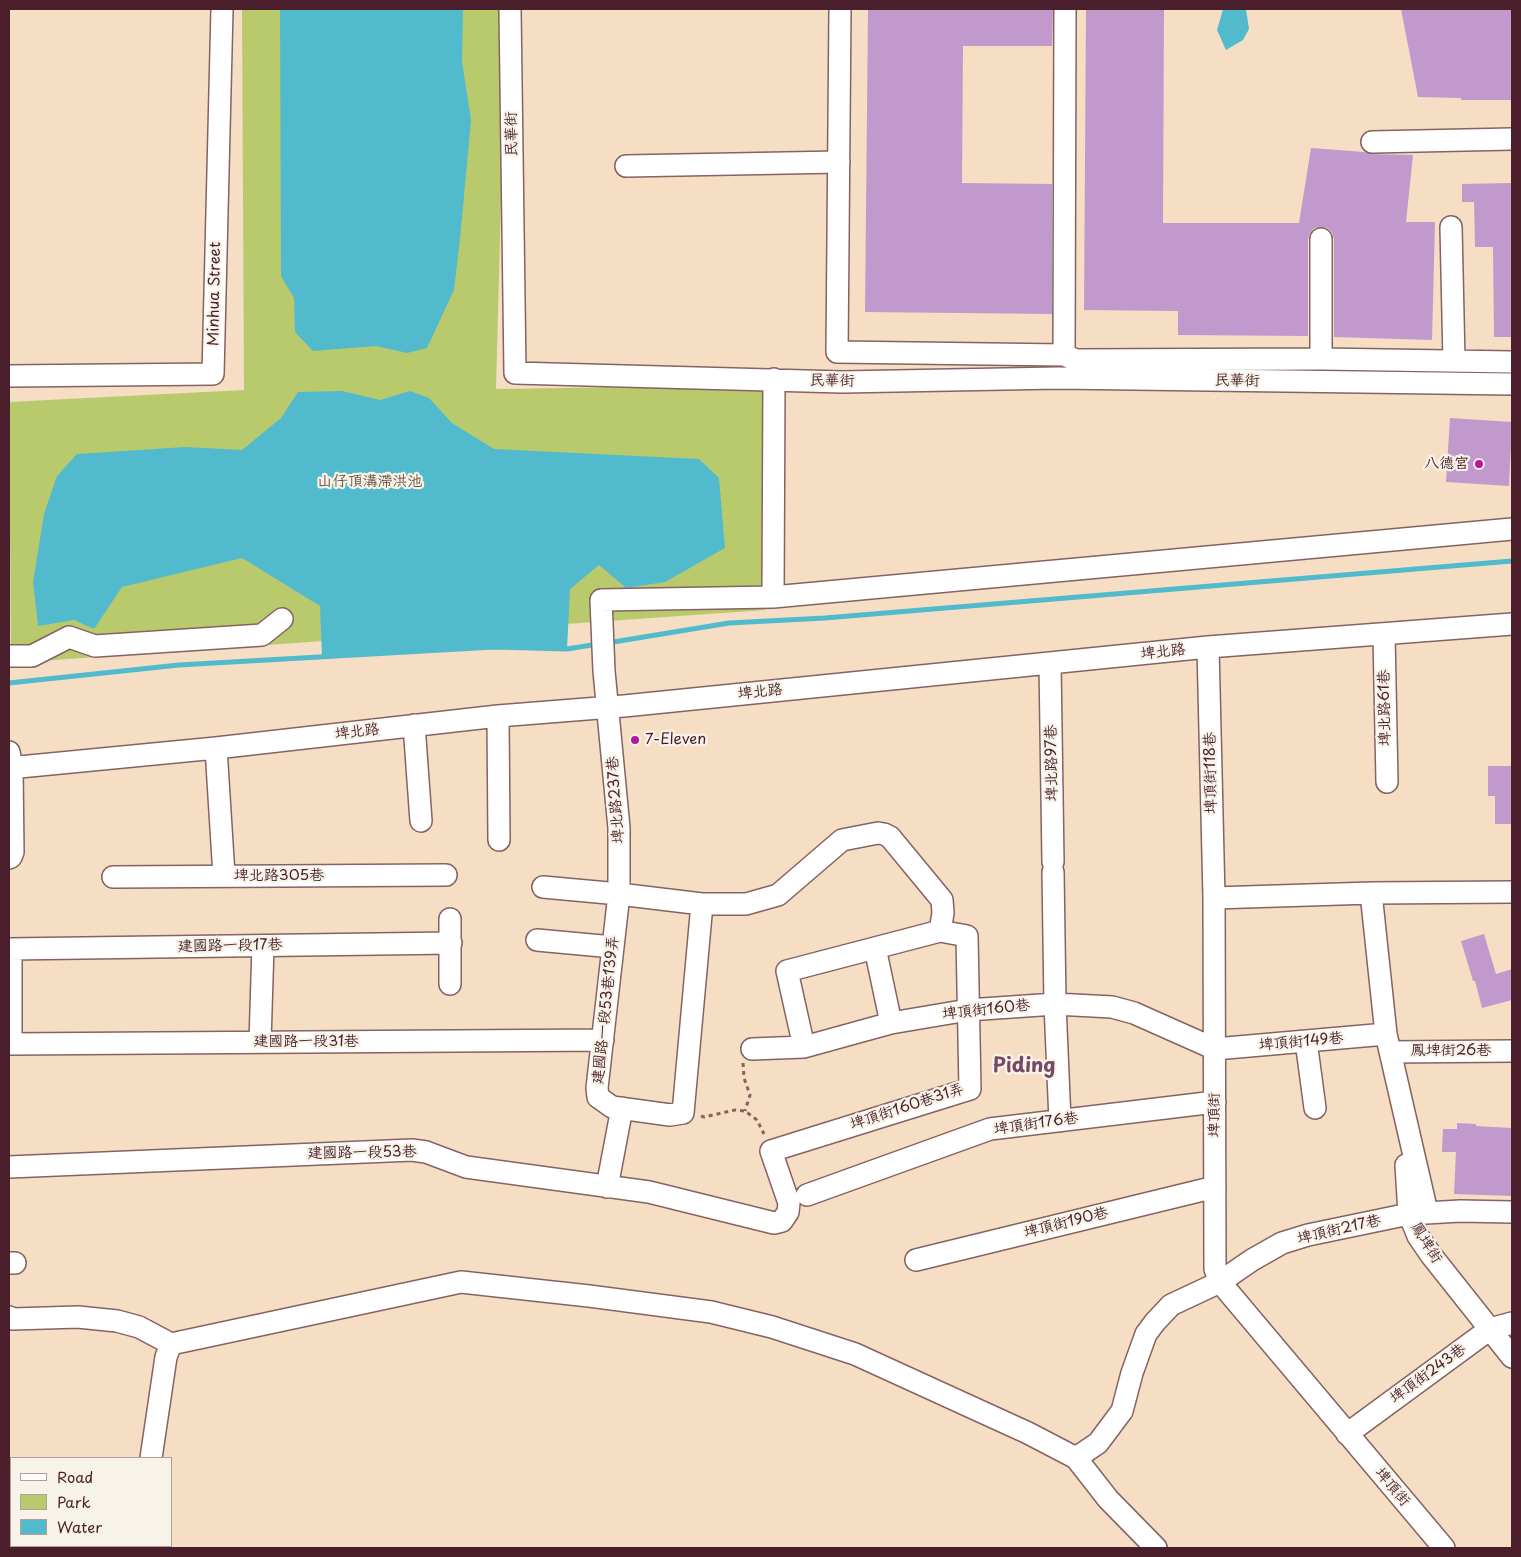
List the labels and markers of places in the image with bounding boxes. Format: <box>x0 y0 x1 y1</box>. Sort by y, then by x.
place label: 八德宮 <box>1424 455 1469 473</box>
marker: 八德宮 <box>1473 458 1485 470</box>
place label: 7-Eleven <box>645 731 706 749</box>
marker: 7-Eleven <box>629 734 641 746</box>

